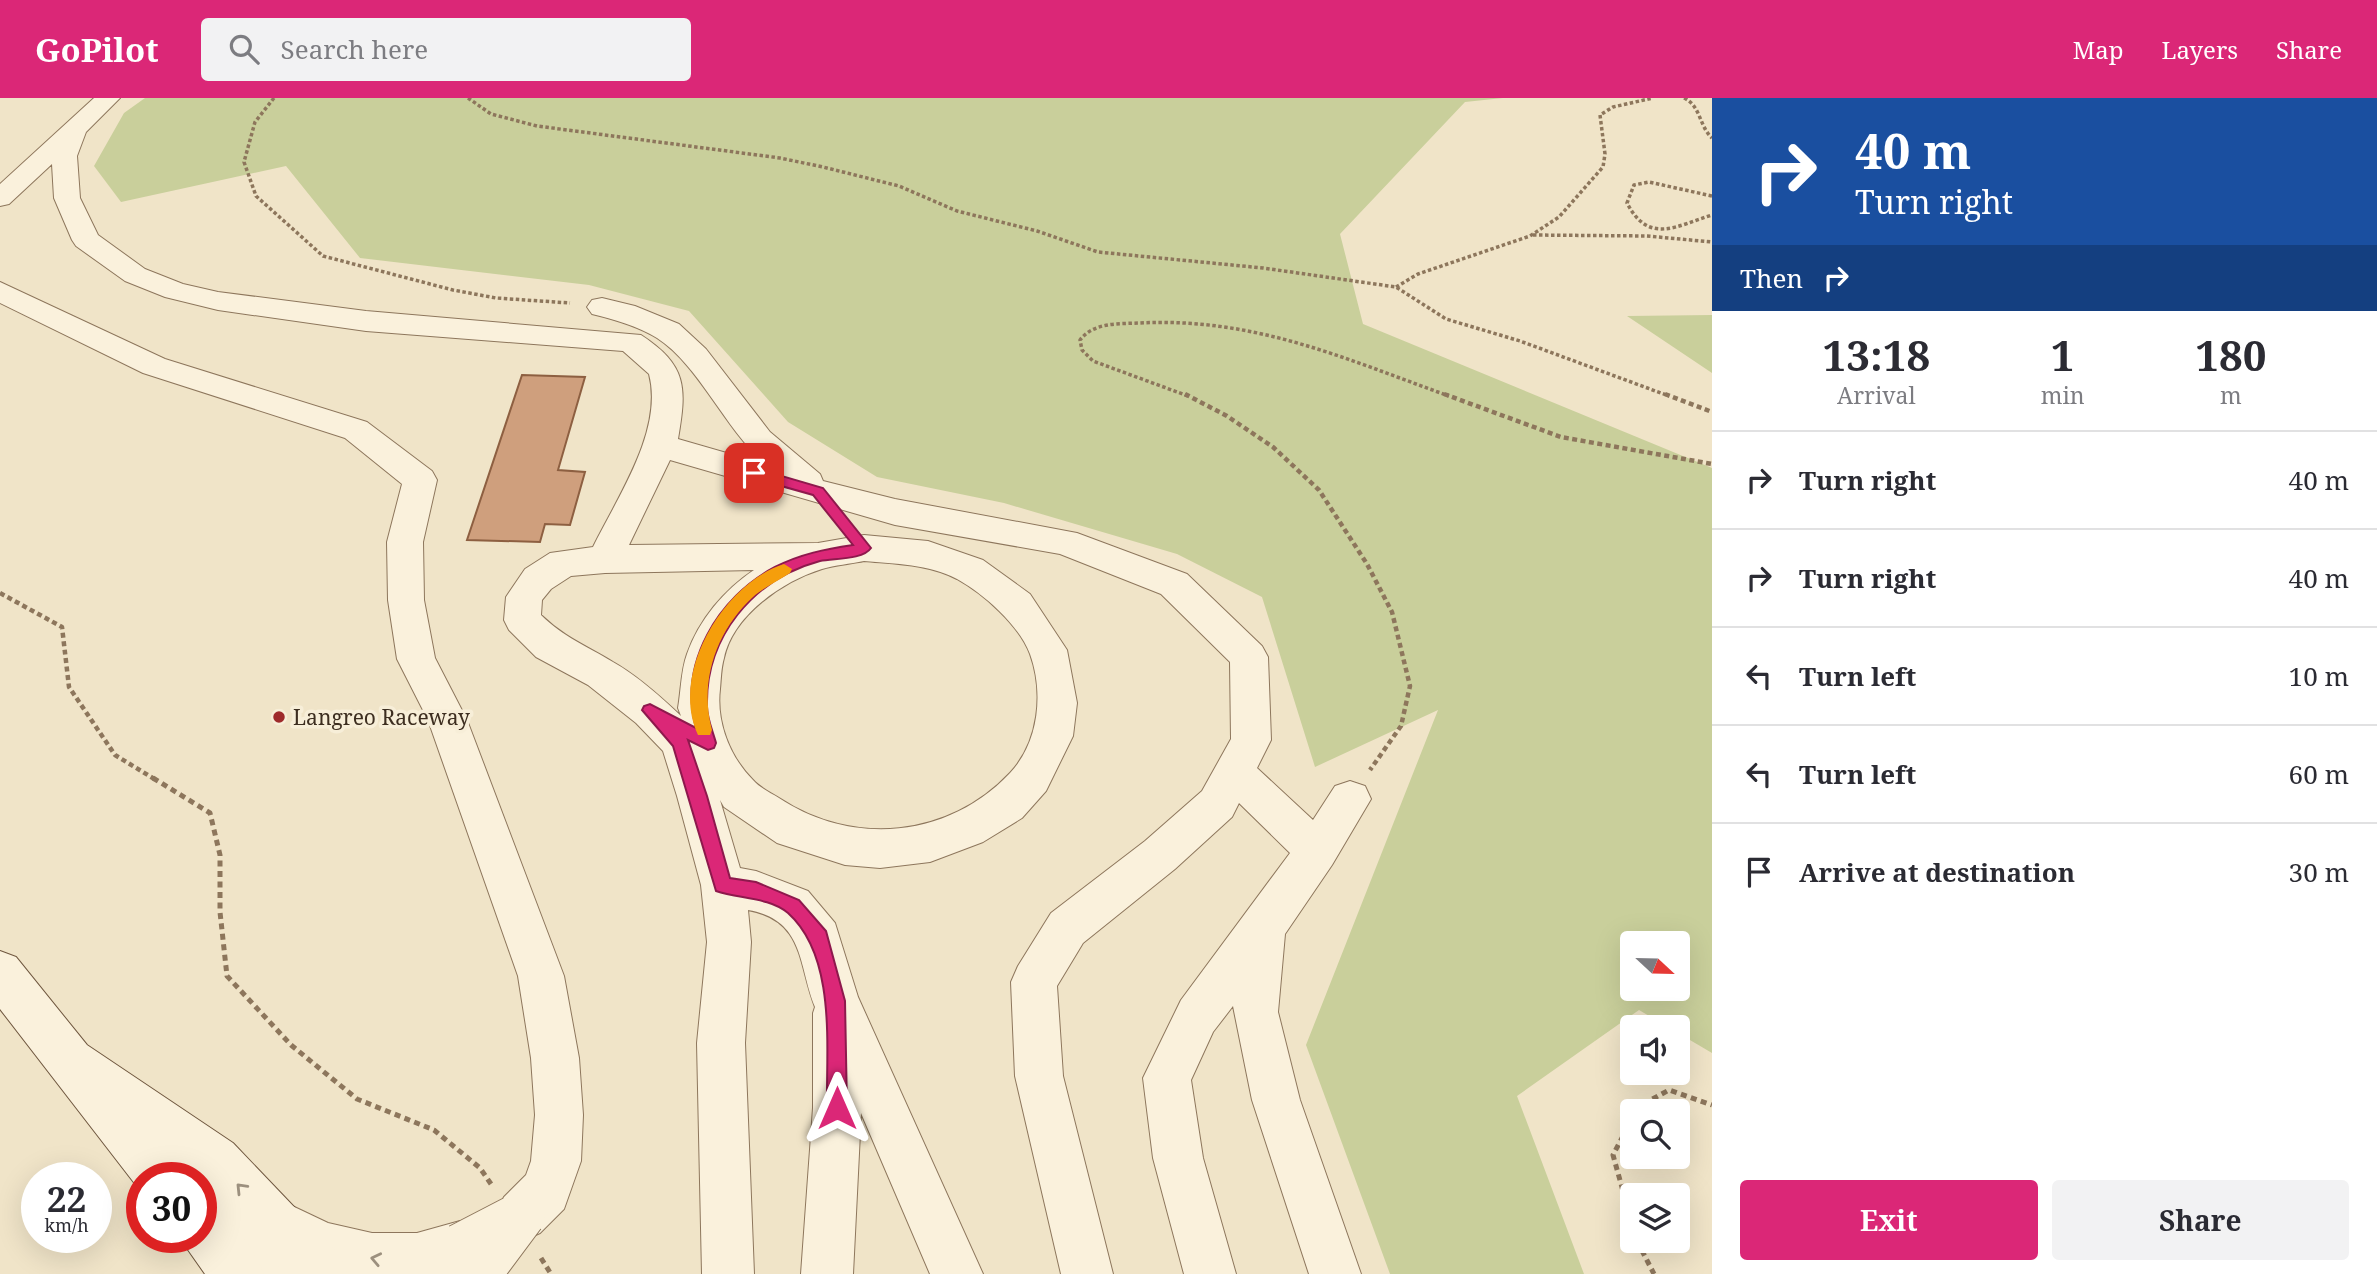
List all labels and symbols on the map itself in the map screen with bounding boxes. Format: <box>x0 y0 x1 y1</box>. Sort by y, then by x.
pin <box>724 443 784 503</box>
place label: Langreo Raceway <box>293 703 470 731</box>
marker: Langreo Raceway <box>271 709 287 725</box>
north arrow <box>1620 931 1690 1001</box>
position arrow <box>800 1071 874 1145</box>
speed limit sign: 30 <box>126 1162 217 1253</box>
one-way arrow <box>237 1184 250 1197</box>
one-way arrow <box>370 1253 382 1268</box>

